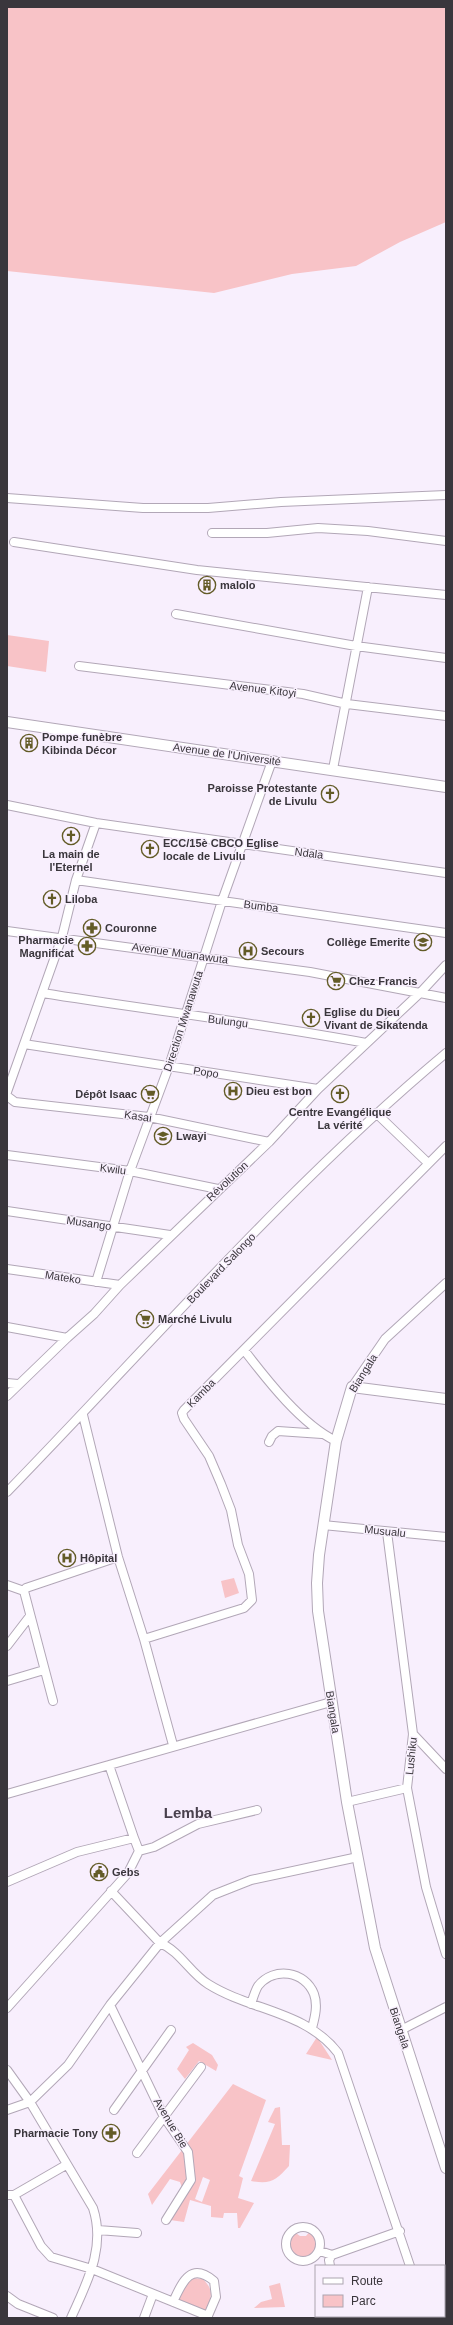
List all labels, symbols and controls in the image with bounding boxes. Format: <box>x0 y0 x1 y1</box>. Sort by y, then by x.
building icon: malolo <box>197 575 217 595</box>
place label: malolo <box>220 579 256 591</box>
street label: Avenue Kitoyi <box>229 679 297 699</box>
place label: Pompe funèbre Kibinda Décor <box>42 731 122 756</box>
building icon: Pompe funèbre Kibinda Décor <box>19 733 39 753</box>
street label: Avenue de l'Université <box>172 740 282 768</box>
place label: Paroisse Protestante de Livulu <box>208 782 317 807</box>
church icon: Paroisse Protestante de Livulu <box>320 784 340 804</box>
church icon: La main de l'Eternel <box>61 826 81 846</box>
place label: ECC/15è CBCO Eglise locale de Livulu <box>163 837 279 862</box>
church icon: ECC/15è CBCO Eglise locale de Livulu <box>140 839 160 859</box>
street label: Ndala <box>294 845 325 861</box>
place label: La main de l'Eternel <box>42 848 100 873</box>
church icon: Liloba <box>42 889 62 909</box>
place label: Liloba <box>65 893 98 905</box>
street label: Bumba <box>243 898 280 914</box>
pharmacy icon: Couronne <box>82 918 102 938</box>
place label: Couronne <box>105 922 157 934</box>
school or university icon: Collège Emerite <box>413 932 433 952</box>
place label: Pharmacie Magnificat <box>18 934 74 959</box>
pharmacy icon: Pharmacie Magnificat <box>77 936 97 956</box>
place label: Collège Emerite <box>327 936 410 948</box>
street label: Avenue Muanawuta <box>131 940 230 966</box>
hospital icon: Secours <box>238 941 258 961</box>
place label: Secours <box>261 945 304 957</box>
street label: Direction Mwanawuta <box>161 968 205 1073</box>
supermarket icon: Chez Francis <box>326 971 346 991</box>
place label: Chez Francis <box>349 975 417 987</box>
place label: Eglise du Dieu Vivant de Sikatenda <box>324 1006 429 1031</box>
church icon: Eglise du Dieu Vivant de Sikatenda <box>301 1008 321 1028</box>
street label: Bulungu <box>207 1013 249 1029</box>
street label: Popo <box>192 1064 220 1080</box>
hospital icon: Dieu est bon <box>223 1081 243 1101</box>
supermarket icon: Dépôt Isaac <box>140 1084 160 1104</box>
church icon: Centre Evangélique La vérité <box>330 1084 350 1104</box>
place label: Dieu est bon <box>246 1085 312 1097</box>
place label: Dépôt Isaac <box>75 1088 137 1100</box>
place label: Centre Evangélique La vérité <box>289 1106 391 1131</box>
street label: Kasai <box>124 1108 152 1124</box>
school or university icon: Lwayi <box>153 1126 173 1146</box>
place label: Lwayi <box>176 1130 207 1142</box>
street label: Révolution <box>204 1159 250 1203</box>
street label: Kwilu <box>99 1161 127 1177</box>
street label: Musango <box>66 1214 112 1232</box>
street label: Boulevard Salongo <box>184 1230 258 1306</box>
street label: Mateko <box>44 1268 82 1286</box>
supermarket icon: Marché Livulu <box>135 1309 155 1329</box>
place label: Marché Livulu <box>158 1313 232 1325</box>
street label: Biangala <box>347 1351 380 1394</box>
street label: Kamba <box>184 1376 218 1410</box>
street label: Musualu <box>364 1523 406 1539</box>
hospital icon: Hôpital <box>57 1548 77 1568</box>
place label: Hôpital <box>80 1552 117 1564</box>
street label: Biangala <box>324 1690 342 1735</box>
street label: Lushiku <box>403 1737 419 1775</box>
district label: Lemba <box>164 1804 213 1821</box>
public building icon: Gebs <box>89 1862 109 1882</box>
place label: Gebs <box>112 1866 140 1878</box>
street label: Biangala <box>388 2006 413 2051</box>
street label: Avenue Bie <box>151 2096 191 2150</box>
pharmacy icon: Pharmacie Tony <box>101 2123 121 2143</box>
place label: Pharmacie Tony <box>14 2127 99 2139</box>
legend <box>315 2265 445 2317</box>
text: Route <box>351 2274 383 2288</box>
text: Parc <box>351 2294 376 2308</box>

